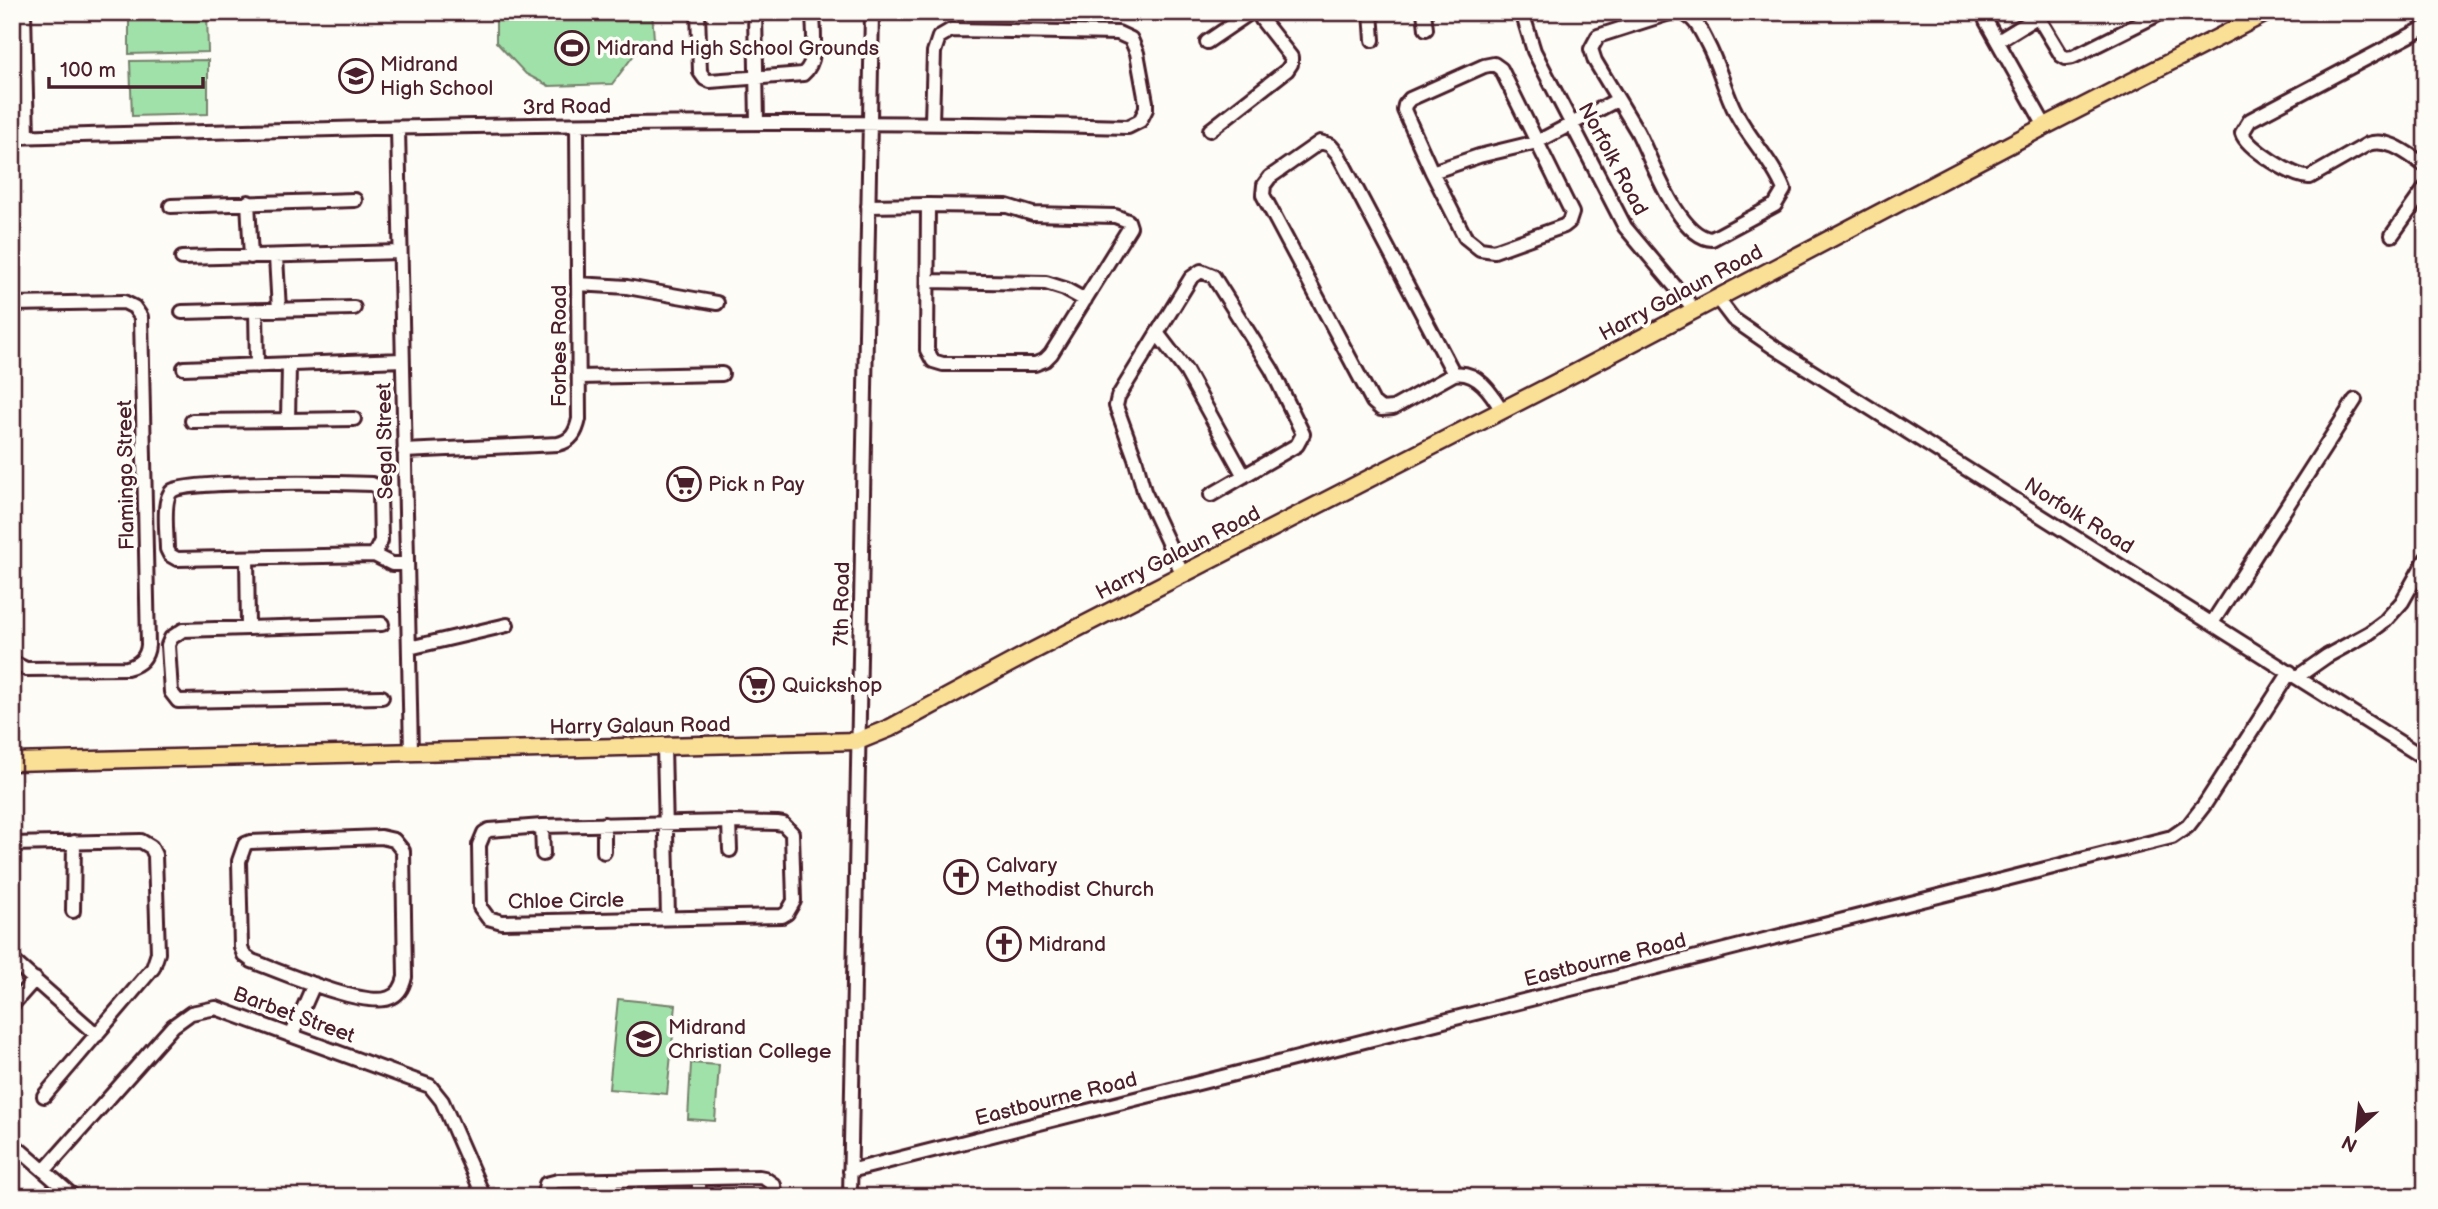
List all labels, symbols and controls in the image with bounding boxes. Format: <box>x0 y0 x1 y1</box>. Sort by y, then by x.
sports icon: Midrand High School Grounds <box>553 29 591 67</box>
place label: Midrand High School Grounds <box>596 36 879 61</box>
scale bar <box>49 46 203 90</box>
place label: Midrand High School <box>380 52 493 101</box>
school or university icon: Midrand High School <box>337 57 375 95</box>
text: 100 m <box>60 58 116 83</box>
street label: 3rd Road <box>523 94 611 120</box>
street label: Norfolk Road <box>1573 98 1653 220</box>
street label: Harry Galaun Road <box>1595 239 1767 347</box>
street label: Forbes Road <box>547 285 572 407</box>
street label: Segal Street <box>371 382 399 500</box>
street label: Flamingo Street <box>112 399 140 550</box>
supermarket icon: Pick n Pay <box>665 465 703 503</box>
place label: Pick n Pay <box>708 472 805 497</box>
street label: Norfolk Road <box>2020 472 2138 560</box>
street label: Harry Galaun Road <box>1092 501 1264 605</box>
street label: 7th Road <box>829 561 855 647</box>
supermarket icon: Quickshop <box>738 666 776 704</box>
place label: Quickshop <box>782 673 883 698</box>
street label: Harry Galaun Road <box>549 712 731 740</box>
place label: Calvary Methodist Church <box>986 853 1154 902</box>
church icon: Calvary Methodist Church <box>942 858 980 896</box>
street label: Chloe Circle <box>508 887 624 915</box>
church icon: Midrand <box>985 925 1023 963</box>
street label: Eastbourne Road <box>1521 928 1689 992</box>
place label: Midrand <box>1028 932 1106 957</box>
street label: Barbet Street <box>230 981 359 1049</box>
place label: Midrand Christian College <box>668 1015 831 1064</box>
school or university icon: Midrand Christian College <box>625 1020 663 1058</box>
street label: Eastbourne Road <box>972 1067 1140 1131</box>
north arrow <box>2322 1094 2392 1164</box>
text: N <box>2338 1129 2362 1156</box>

